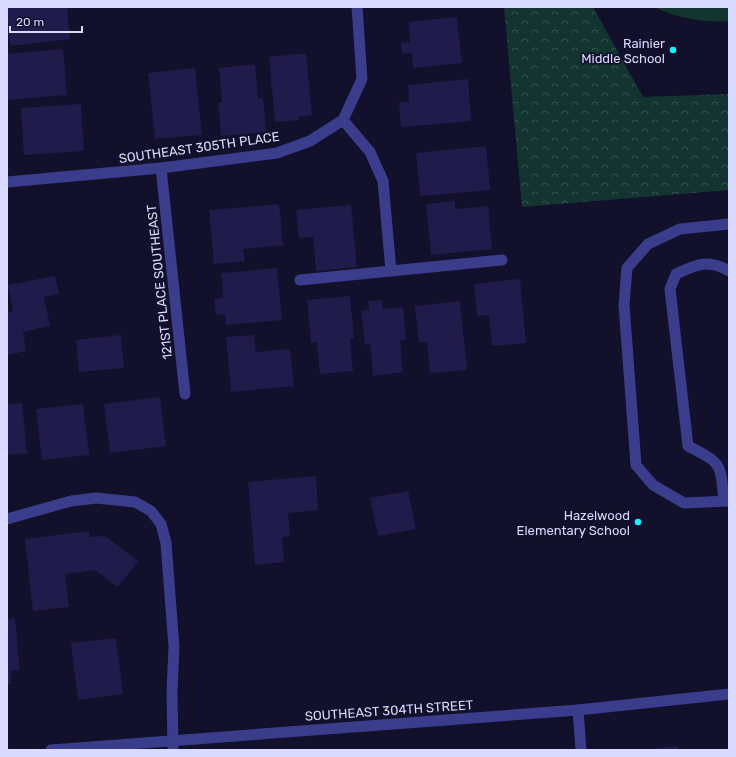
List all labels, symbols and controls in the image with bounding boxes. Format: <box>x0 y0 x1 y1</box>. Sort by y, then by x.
scale bar <box>10 8 82 34</box>
text: 20 m <box>16 15 44 29</box>
place label: Rainier Middle School <box>581 36 665 66</box>
marker: Rainier Middle School <box>668 45 678 55</box>
street label: SOUTHEAST 305TH PLACE <box>118 129 281 166</box>
street label: 121ST PLACE SOUTHEAST <box>144 203 175 360</box>
place label: Hazelwood Elementary School <box>517 508 630 538</box>
marker: Hazelwood Elementary School <box>633 517 643 527</box>
street label: SOUTHEAST 304TH STREET <box>304 697 474 724</box>

